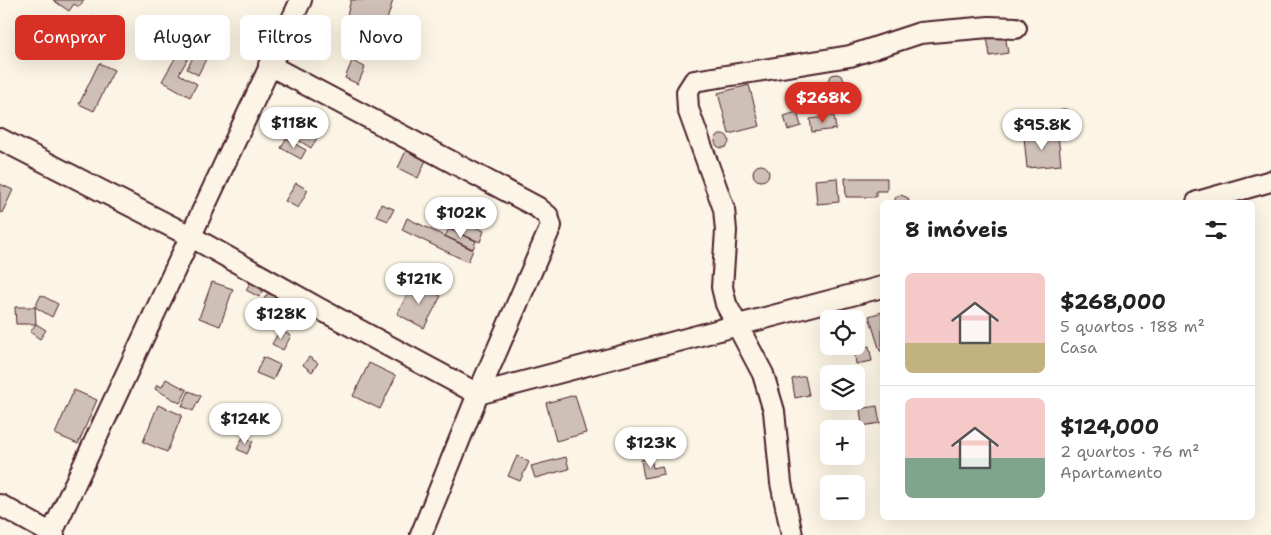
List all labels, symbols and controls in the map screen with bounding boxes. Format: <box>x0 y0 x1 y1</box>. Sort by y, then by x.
chip: Comprar <box>15 15 125 60</box>
chip: Alugar <box>135 15 230 60</box>
chip: Filtros <box>240 15 331 60</box>
chip: Novo <box>341 15 421 60</box>
pin: $268K <box>788 82 858 124</box>
text: $268K <box>796 87 850 108</box>
pin: $118K <box>259 106 329 149</box>
pin: $95.8K <box>1001 108 1083 151</box>
text: $118K <box>271 112 317 133</box>
text: $95.8K <box>1013 114 1071 135</box>
pin: $102K <box>426 196 496 239</box>
text: $102K <box>436 202 486 223</box>
text: 8 imóveis <box>905 216 1008 244</box>
icon: filters <box>1202 216 1230 244</box>
pin: $121K <box>384 262 454 305</box>
text: $121K <box>396 268 442 289</box>
text: $268,000 <box>1060 288 1166 316</box>
icon: home <box>945 293 1005 353</box>
pin: $128K <box>246 298 316 340</box>
text: $128K <box>256 303 306 324</box>
map controls <box>820 310 865 520</box>
button: locate <box>820 310 865 355</box>
text: 5 quartos · 188 m² <box>1060 316 1205 337</box>
text: Casa <box>1060 337 1097 358</box>
button: layers <box>820 365 865 410</box>
pin: $124K <box>210 402 280 445</box>
text: $124K <box>220 408 270 429</box>
text: $124,000 <box>1060 413 1159 441</box>
icon: home <box>945 418 1005 478</box>
button: + <box>820 420 865 465</box>
pin: $123K <box>616 426 686 469</box>
text: $123K <box>626 432 676 453</box>
text: 2 quartos · 76 m² <box>1060 441 1200 462</box>
text: Apartamento <box>1060 462 1162 483</box>
button: − <box>820 475 865 520</box>

